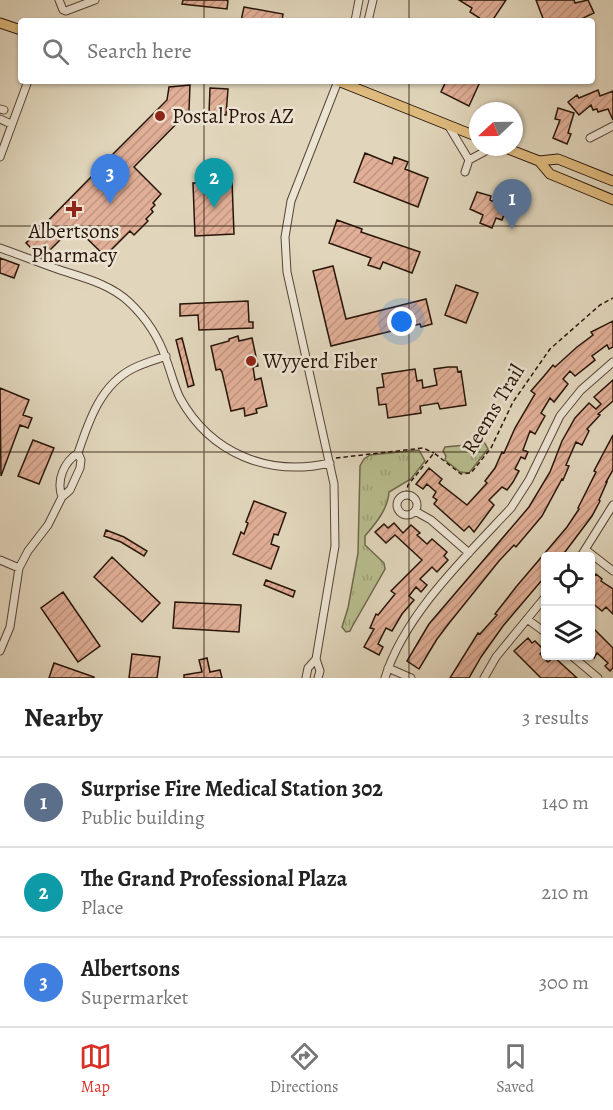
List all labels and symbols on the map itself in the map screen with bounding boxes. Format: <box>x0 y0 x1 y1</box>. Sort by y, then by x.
place label: Postal Pros AZ <box>172 102 294 130</box>
north arrow <box>469 102 523 156</box>
marker: Postal Pros AZ <box>153 109 167 123</box>
pin: 3 <box>90 154 130 204</box>
pin: 2 <box>194 158 234 208</box>
pin: 1 <box>492 180 532 229</box>
marker: Albertsons Pharmacy <box>67 202 81 216</box>
place label: Albertsons Pharmacy <box>28 217 119 269</box>
your location <box>387 307 416 336</box>
place label: Wyyerd Fiber <box>262 347 377 375</box>
marker: Wyyerd Fiber <box>244 354 258 368</box>
street label: Reems Trail <box>455 359 531 459</box>

